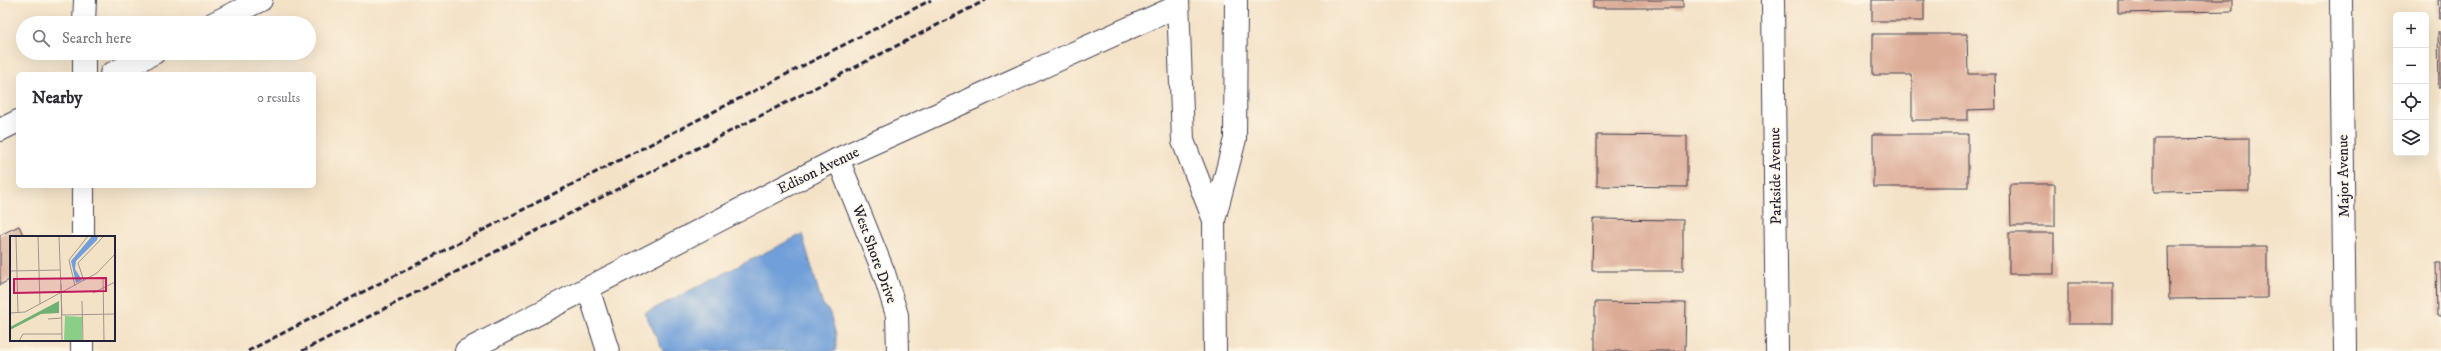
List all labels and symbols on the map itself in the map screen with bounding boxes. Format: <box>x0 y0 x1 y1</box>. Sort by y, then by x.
street label: Parkside Avenue <box>1765 127 1786 225</box>
street label: Major Avenue <box>2333 134 2354 218</box>
street label: Edison Avenue <box>774 142 862 198</box>
street label: West Shore Drive <box>848 201 901 306</box>
inset map <box>10 236 115 341</box>

